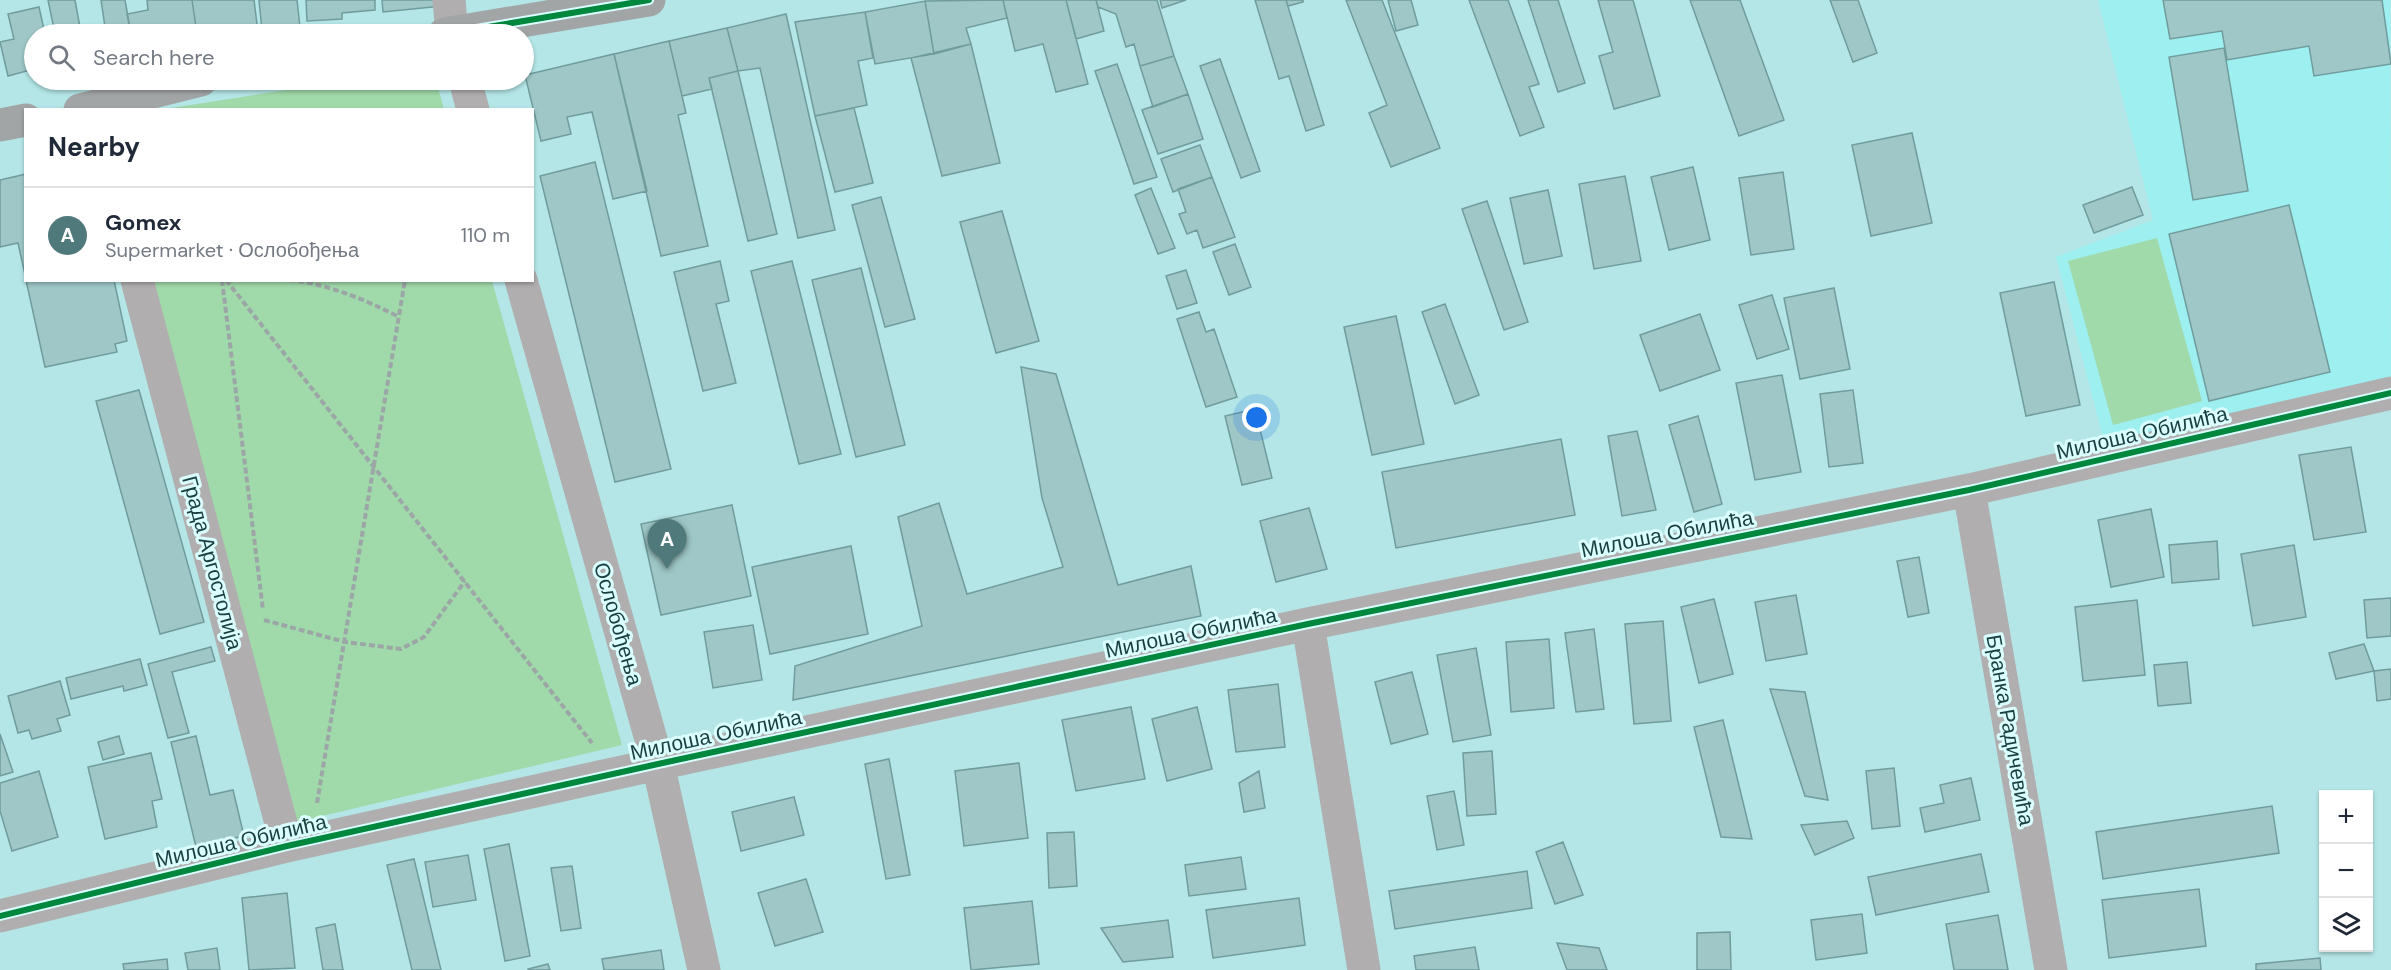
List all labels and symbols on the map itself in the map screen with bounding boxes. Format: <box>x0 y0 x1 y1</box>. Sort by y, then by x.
street label: Милоша Обилића <box>2054 400 2231 466</box>
your location <box>1242 403 1271 432</box>
street label: Града Аргостолија <box>175 473 249 653</box>
street label: Милоша Обилића <box>1578 504 1756 564</box>
pin: A <box>648 520 686 569</box>
street label: Ослобођења <box>587 559 649 689</box>
street label: Милоша Обилића <box>1103 601 1280 665</box>
street label: Бранка Радичевића <box>1979 632 2041 828</box>
street label: Милоша Обилића <box>628 703 805 767</box>
street label: Милоша Обилића <box>153 808 330 874</box>

